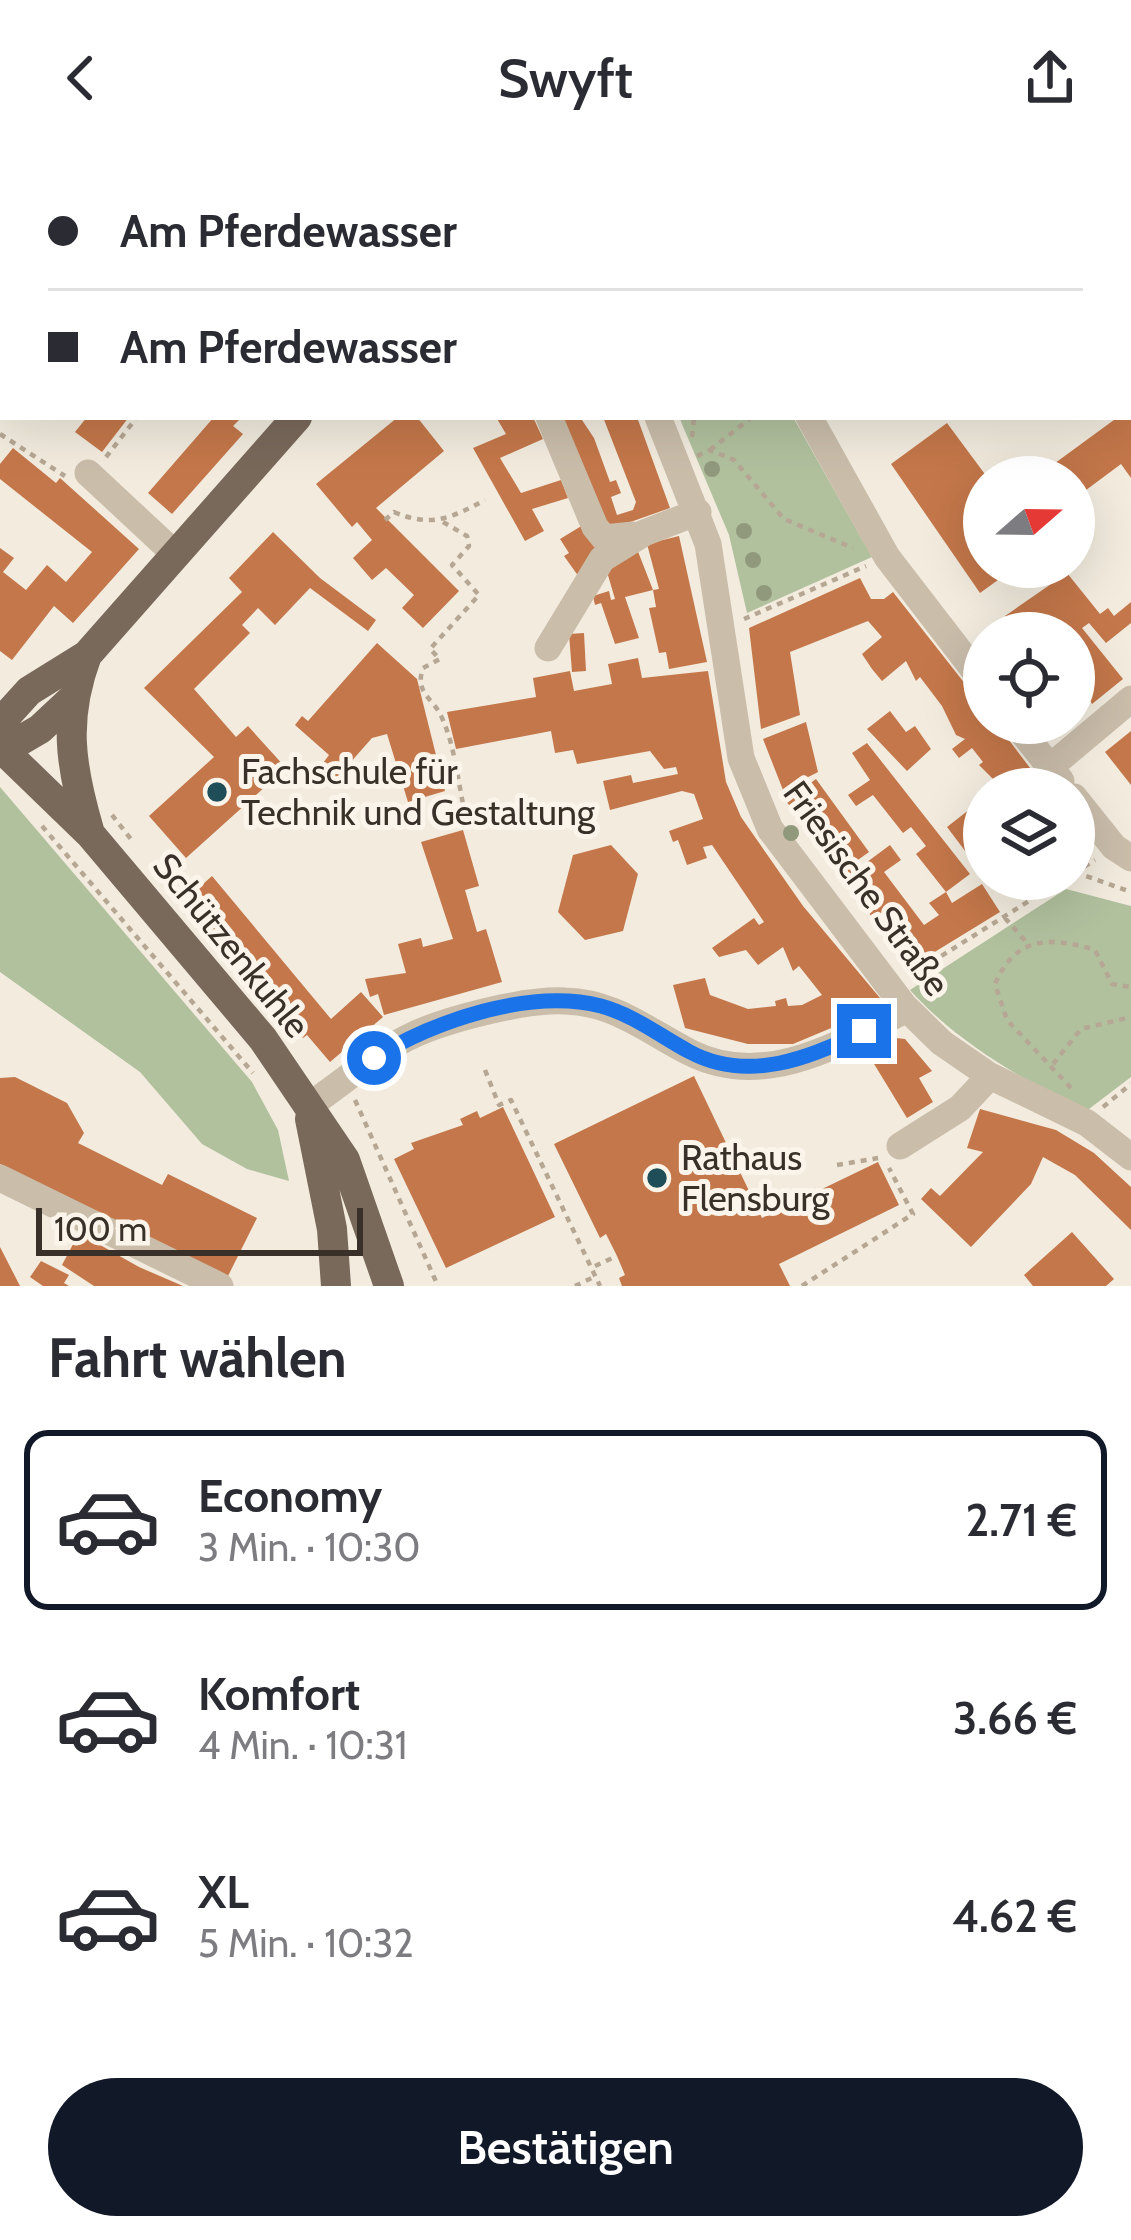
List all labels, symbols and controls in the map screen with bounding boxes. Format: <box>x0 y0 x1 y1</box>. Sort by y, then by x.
icon: back <box>48 45 114 111</box>
text: Swyft <box>498 45 633 111</box>
icon: share <box>1017 45 1083 111</box>
text: Am Pferdewasser <box>120 204 457 258</box>
text: Am Pferdewasser <box>120 320 457 374</box>
north arrow <box>963 456 1095 588</box>
map controls <box>963 456 1095 900</box>
button: locate <box>963 612 1095 744</box>
place label: Fachschule für Technik und Gestaltung <box>241 749 596 834</box>
button: layers <box>963 768 1095 900</box>
street label: Friesische Straße <box>774 772 960 1004</box>
marker: Fachschule für Technik und Gestaltung <box>204 779 230 805</box>
street label: Schützenkuhle <box>144 844 320 1046</box>
route end <box>837 1004 891 1058</box>
route start <box>347 1031 401 1085</box>
place label: Rathaus Flensburg <box>681 1135 831 1220</box>
marker: Rathaus Flensburg <box>644 1165 670 1191</box>
scale bar <box>36 1202 363 1255</box>
text: 100 m <box>54 1209 147 1249</box>
text: Fahrt wählen <box>48 1325 347 1391</box>
icon: car <box>54 1466 162 1574</box>
text: Economy <box>198 1469 382 1523</box>
text: 2.71 € <box>966 1493 1077 1547</box>
text: 3 Min. · 10:30 <box>198 1523 421 1571</box>
icon: car <box>54 1664 162 1772</box>
text: Komfort <box>198 1667 360 1721</box>
text: 3.66 € <box>953 1691 1077 1745</box>
text: 4 Min. · 10:31 <box>198 1721 407 1769</box>
icon: car <box>54 1862 162 1970</box>
text: XL <box>198 1865 249 1919</box>
text: 4.62 € <box>952 1889 1077 1943</box>
text: 5 Min. · 10:32 <box>198 1919 414 1967</box>
button: Bestätigen <box>48 2078 1083 2216</box>

